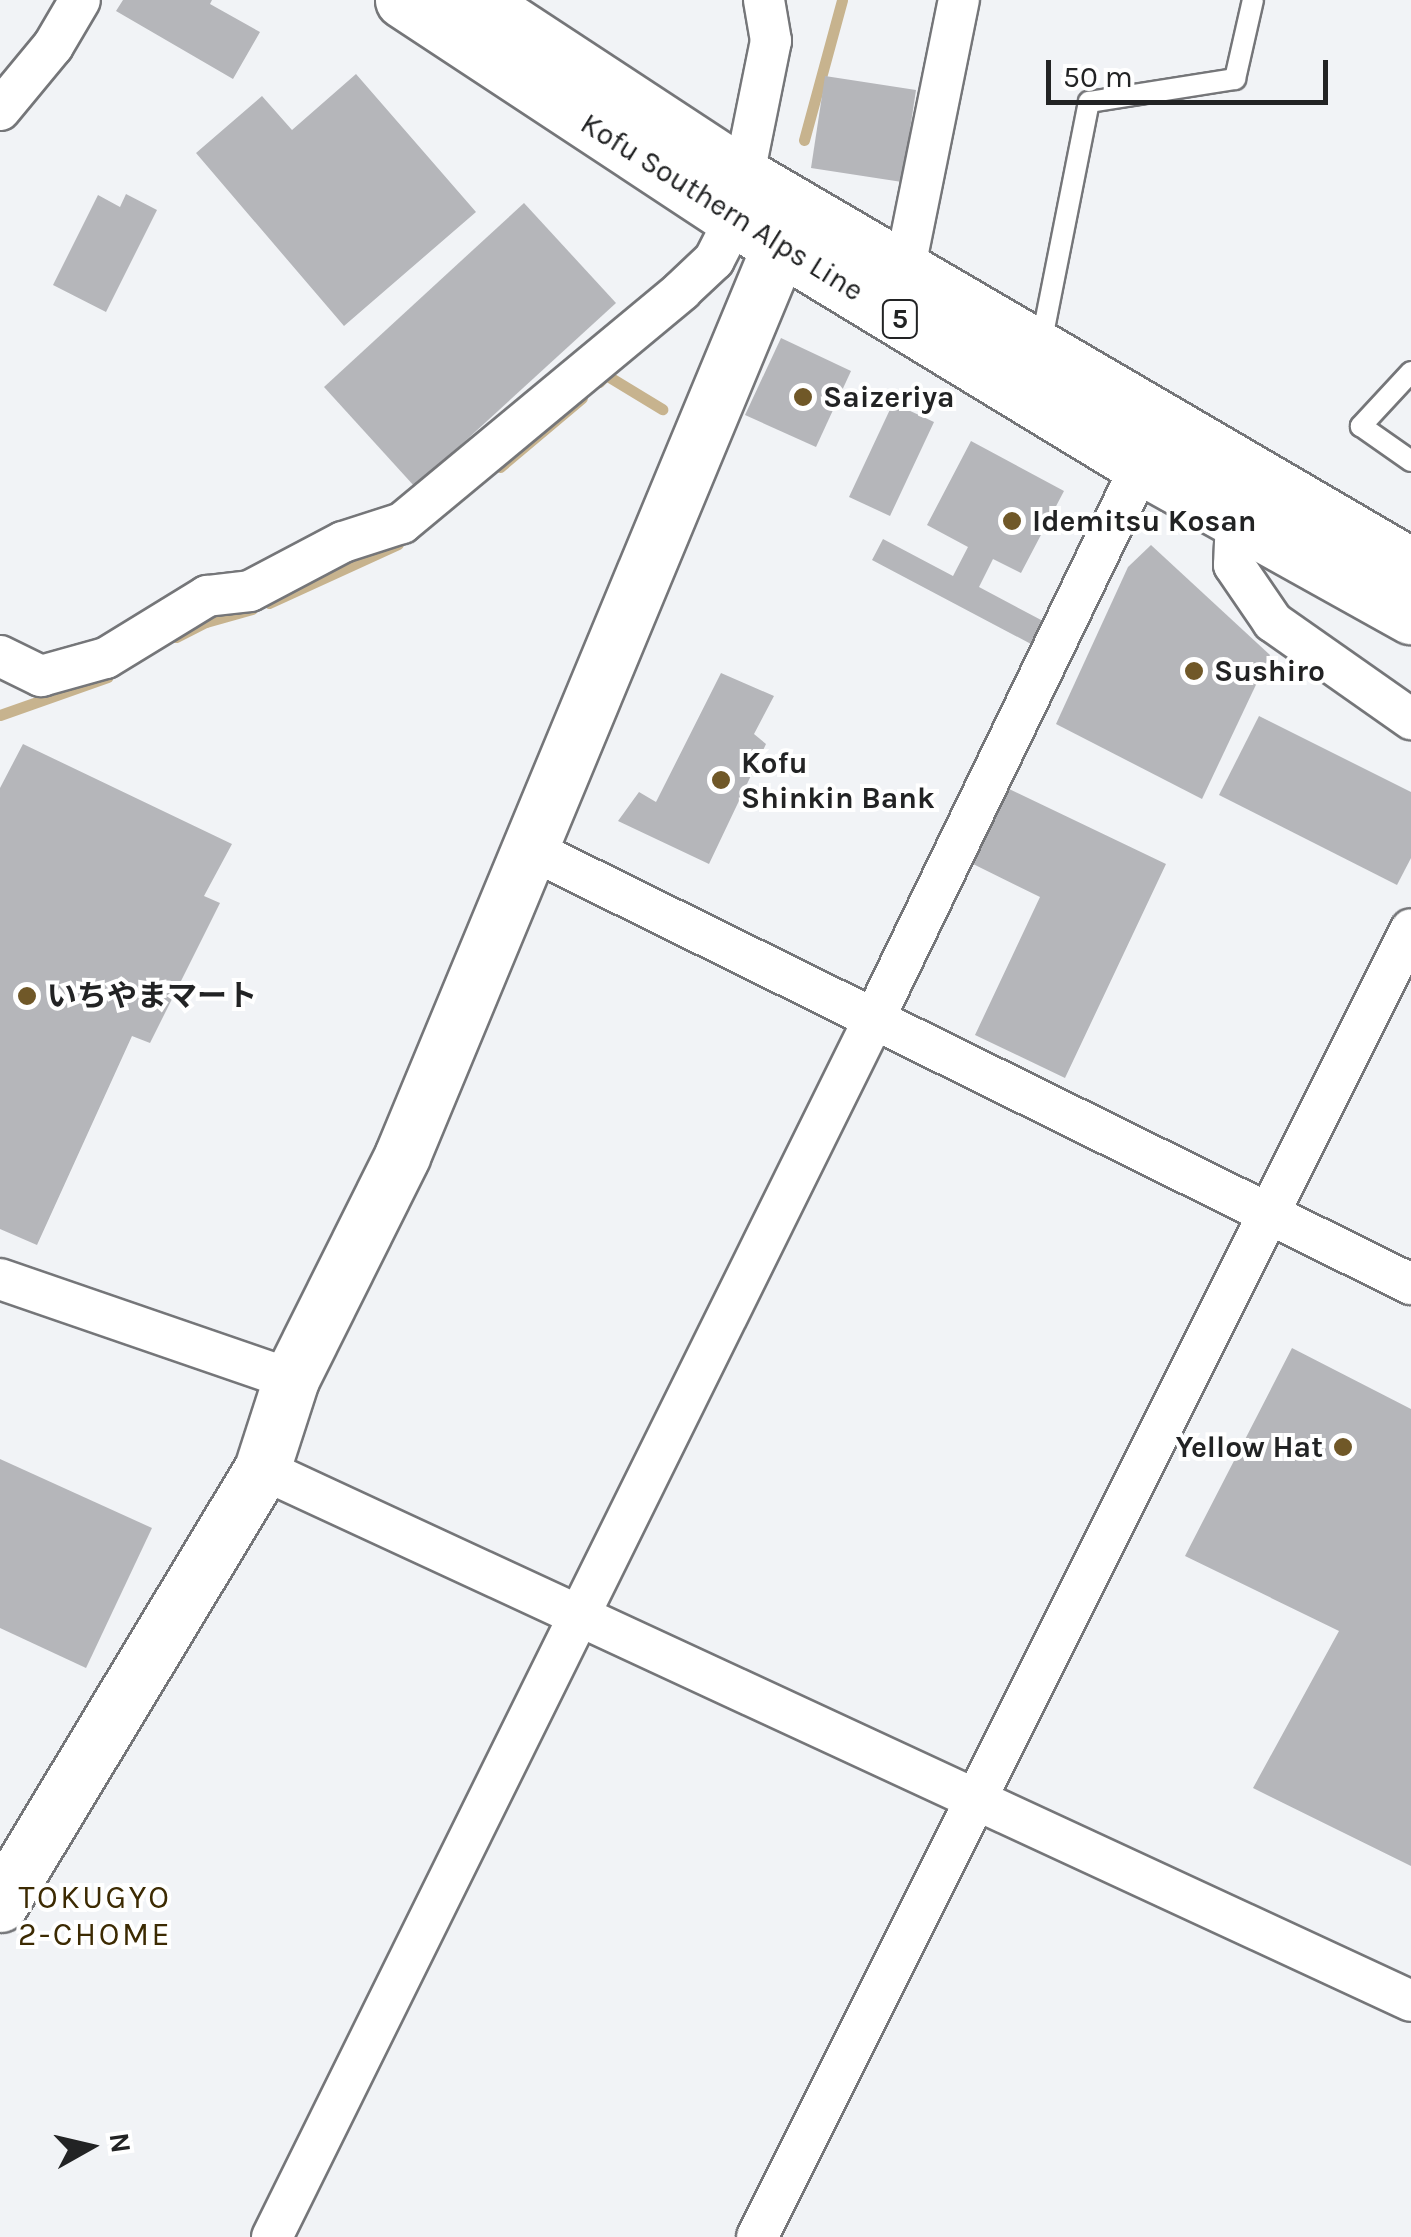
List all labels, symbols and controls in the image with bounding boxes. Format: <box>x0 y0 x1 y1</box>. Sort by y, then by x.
scale bar <box>1051 40 1334 102</box>
text: 50 m <box>1063 59 1133 95</box>
street label: Kofu Southern Alps Line <box>574 105 870 309</box>
road number: 5 <box>880 296 920 342</box>
place label: Saizeriya <box>823 379 955 415</box>
marker: Saizeriya <box>792 386 814 408</box>
place label: Idemitsu Kosan <box>1032 503 1256 539</box>
marker: Idemitsu Kosan <box>1001 510 1023 532</box>
place label: Sushiro <box>1214 653 1325 689</box>
marker: Sushiro <box>1183 660 1205 682</box>
place label: Kofu Shinkin Bank <box>741 745 935 816</box>
marker: Kofu Shinkin Bank <box>710 769 732 791</box>
place label: いちやまマート <box>47 978 257 1014</box>
marker: いちやまマート <box>16 985 38 1007</box>
place label: Yellow Hat <box>1176 1429 1323 1465</box>
marker: Yellow Hat <box>1332 1436 1354 1458</box>
district label: TOKUGYO 2-CHOME <box>18 1880 172 1955</box>
north arrow <box>40 2097 140 2197</box>
text: N <box>102 2131 138 2155</box>

